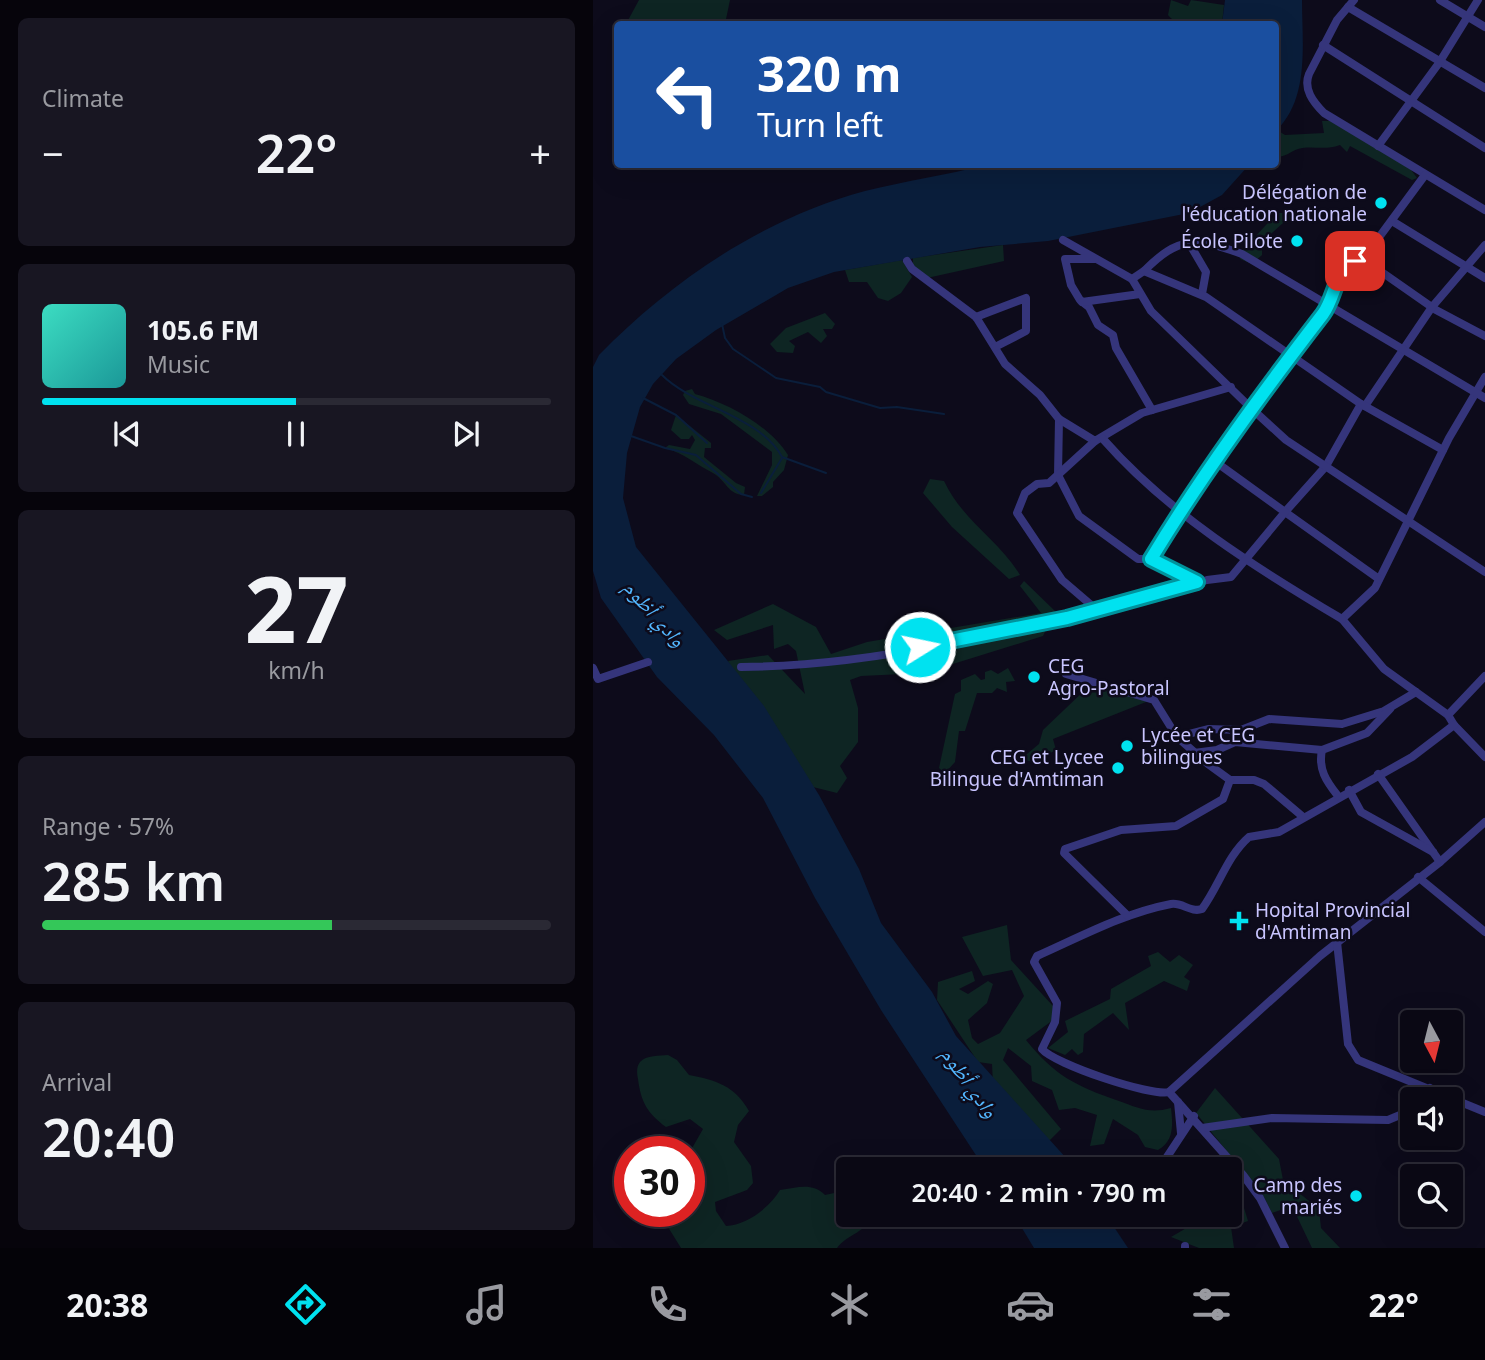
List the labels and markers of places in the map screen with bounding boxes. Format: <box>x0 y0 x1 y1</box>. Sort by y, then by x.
place label: Délégation de l'éducation nationale <box>1181 179 1367 227</box>
marker: Délégation de l'éducation nationale <box>1373 195 1389 211</box>
place label: École Pilote <box>1181 228 1283 254</box>
pin <box>1325 231 1385 291</box>
marker: École Pilote <box>1289 233 1305 249</box>
place label: CEG Agro-Pastoral <box>1048 653 1170 701</box>
marker: CEG Agro-Pastoral <box>1026 669 1042 685</box>
place label: Lycée et CEG bilingues <box>1141 722 1255 770</box>
marker: Lycée et CEG bilingues <box>1119 738 1135 754</box>
place label: CEG et Lycee Bilingue d'Amtiman <box>930 744 1104 792</box>
marker: CEG et Lycee Bilingue d'Amtiman <box>1110 760 1126 776</box>
place label: Hopital Provincial d'Amtiman <box>1255 897 1410 945</box>
marker: Hopital Provincial d'Amtiman <box>1229 911 1249 931</box>
place label: Camp des mariés <box>1253 1172 1342 1220</box>
marker: Camp des mariés <box>1348 1188 1364 1204</box>

